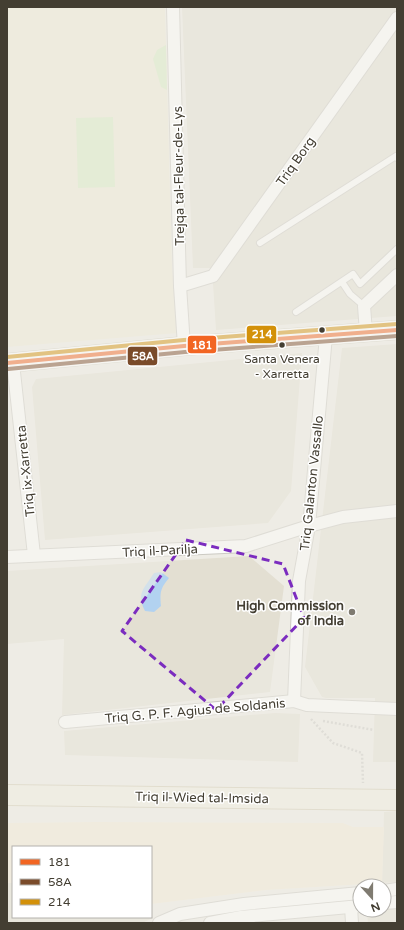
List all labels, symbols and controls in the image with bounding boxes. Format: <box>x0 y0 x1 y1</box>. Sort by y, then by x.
street label: Trejqa tal-Fleur-de-Lys <box>170 106 188 246</box>
street label: Triq Borg <box>273 134 319 189</box>
line badge: 214 <box>246 325 277 344</box>
unlabelled marker <box>317 325 327 335</box>
text: 214 <box>252 328 272 341</box>
line badge: 181 <box>187 335 217 354</box>
text: 181 <box>192 339 212 352</box>
marker: Santa Venera - Xarretta <box>277 340 287 350</box>
line badge: 58A <box>127 346 158 366</box>
text: 58A <box>132 350 154 363</box>
place label: Santa Venera - Xarretta <box>244 352 320 381</box>
street label: Triq Galanton Vassallo <box>297 414 327 552</box>
street label: Triq ix-Xarretta <box>13 424 39 518</box>
street label: Triq il-Parilja <box>122 541 198 561</box>
place label: High Commission of India <box>236 598 344 629</box>
marker: High Commission of India <box>347 607 357 617</box>
street label: Triq G. P. F. Agius de Soldanis <box>104 695 286 727</box>
street label: Triq il-Wied tal-Imsida <box>135 789 269 807</box>
legend <box>12 846 152 918</box>
text: 181 <box>48 855 71 869</box>
text: 58A <box>48 875 72 889</box>
north arrow <box>352 878 392 918</box>
text: 214 <box>48 895 71 909</box>
text: N <box>369 899 382 915</box>

